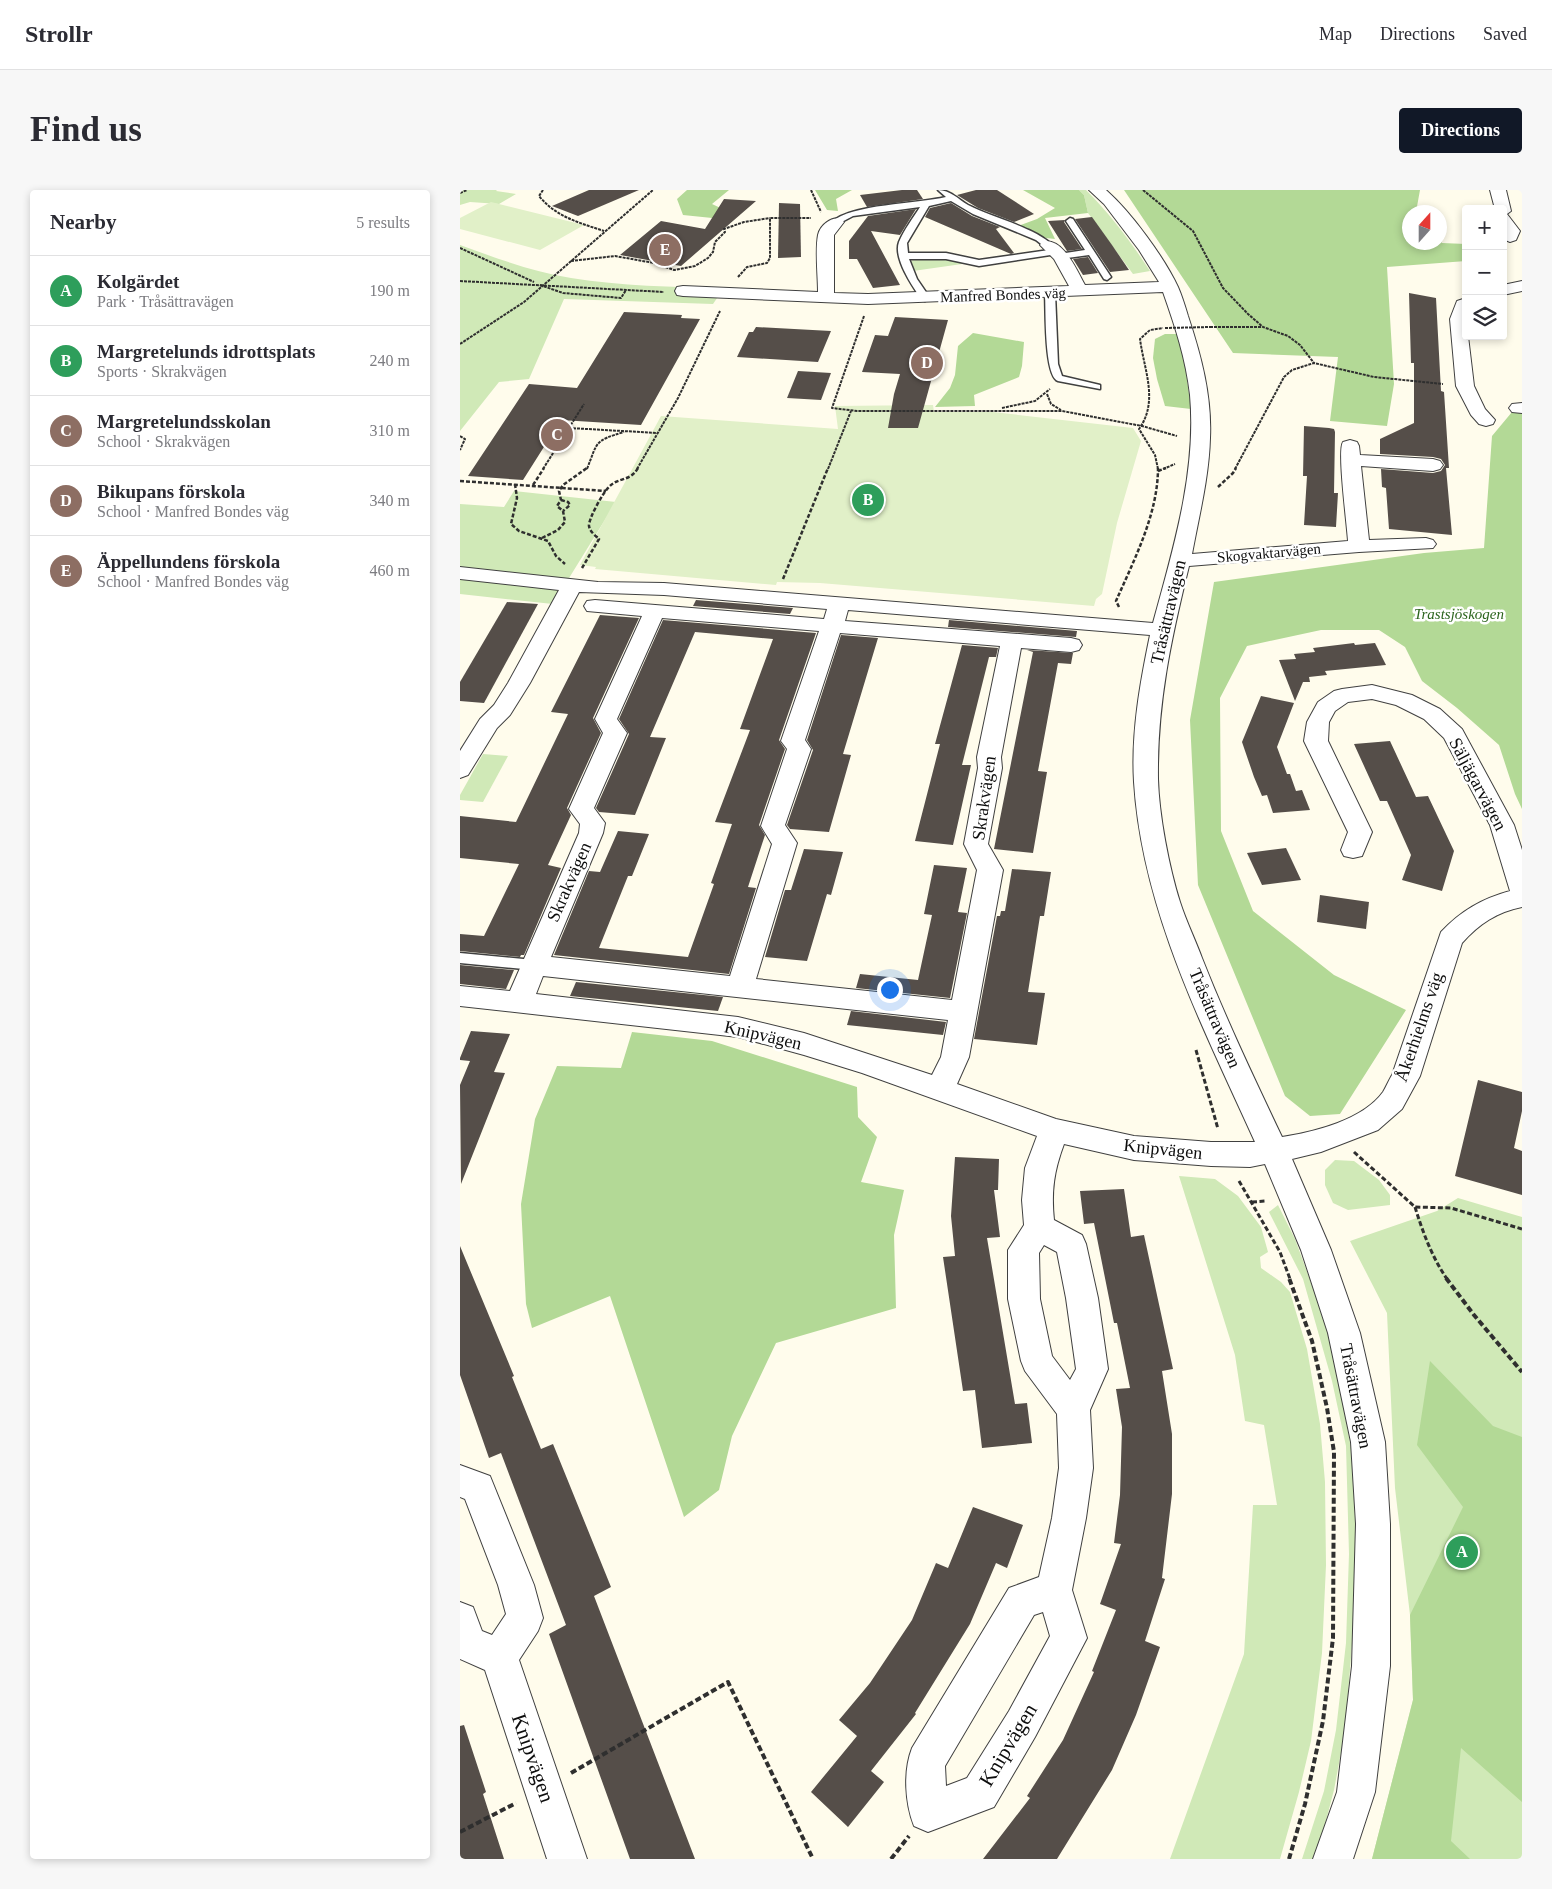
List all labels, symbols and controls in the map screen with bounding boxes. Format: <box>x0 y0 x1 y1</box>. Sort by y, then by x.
text: Strollr <box>25 21 93 47</box>
text: Map <box>1319 24 1352 44</box>
text: Directions <box>1380 24 1455 44</box>
text: Saved <box>1483 24 1527 44</box>
button: Directions <box>1399 108 1522 153</box>
text: Find us <box>30 110 142 149</box>
north arrow <box>1402 205 1447 250</box>
map controls <box>1462 205 1507 340</box>
button: + <box>1462 205 1507 250</box>
text: Nearby <box>50 210 117 234</box>
text: 5 results <box>356 214 410 231</box>
pin: E <box>649 231 681 269</box>
button: − <box>1462 250 1507 295</box>
text: Kolgärdet <box>97 271 179 292</box>
text: A <box>60 282 72 299</box>
text: 190 m <box>370 282 410 299</box>
street label: Manfred Bondes väg <box>940 285 1067 305</box>
text: Park · Tråsättravägen <box>97 293 234 310</box>
button: layers <box>1462 295 1507 340</box>
text: Margretelunds idrottsplats <box>97 341 315 362</box>
pin: D <box>911 344 943 382</box>
text: B <box>61 352 71 369</box>
text: 240 m <box>370 352 410 369</box>
text: Sports · Skrakvägen <box>97 363 227 380</box>
text: Margretelundsskolan <box>97 411 271 432</box>
pin: C <box>541 416 573 454</box>
text: C <box>60 422 72 439</box>
text: 310 m <box>370 422 410 439</box>
text: School · Skrakvägen <box>97 433 230 450</box>
text: Bikupans förskola <box>97 481 245 502</box>
pin: B <box>852 481 884 519</box>
text: D <box>60 492 72 509</box>
text: 340 m <box>370 492 410 509</box>
text: School · Manfred Bondes väg <box>97 503 289 520</box>
street label: Skogvaktarvägen <box>1216 540 1322 566</box>
text: Äppellundens förskola <box>97 551 280 572</box>
street label: Tråsättravägen <box>1146 558 1190 666</box>
text: E <box>61 562 71 579</box>
text: 460 m <box>370 562 410 579</box>
text: School · Manfred Bondes väg <box>97 573 289 590</box>
park label: Trastsjöskogen <box>1414 606 1504 622</box>
street label: Säljägarvägen <box>1445 734 1511 834</box>
street label: Skrakvägen <box>968 755 1000 841</box>
street label: Skrakvägen <box>543 839 595 925</box>
street label: Tråsättravägen <box>1185 965 1245 1071</box>
street label: Åkerhielms väg <box>1391 970 1447 1084</box>
your location <box>877 977 903 1003</box>
street label: Knipvägen <box>722 1016 804 1054</box>
street label: Knipvägen <box>1123 1135 1203 1163</box>
street label: Tråsättravägen <box>1336 1342 1376 1450</box>
pin: A <box>1446 1533 1478 1571</box>
street label: Knipvägen <box>974 1699 1042 1791</box>
street label: Knipvägen <box>507 1711 560 1806</box>

